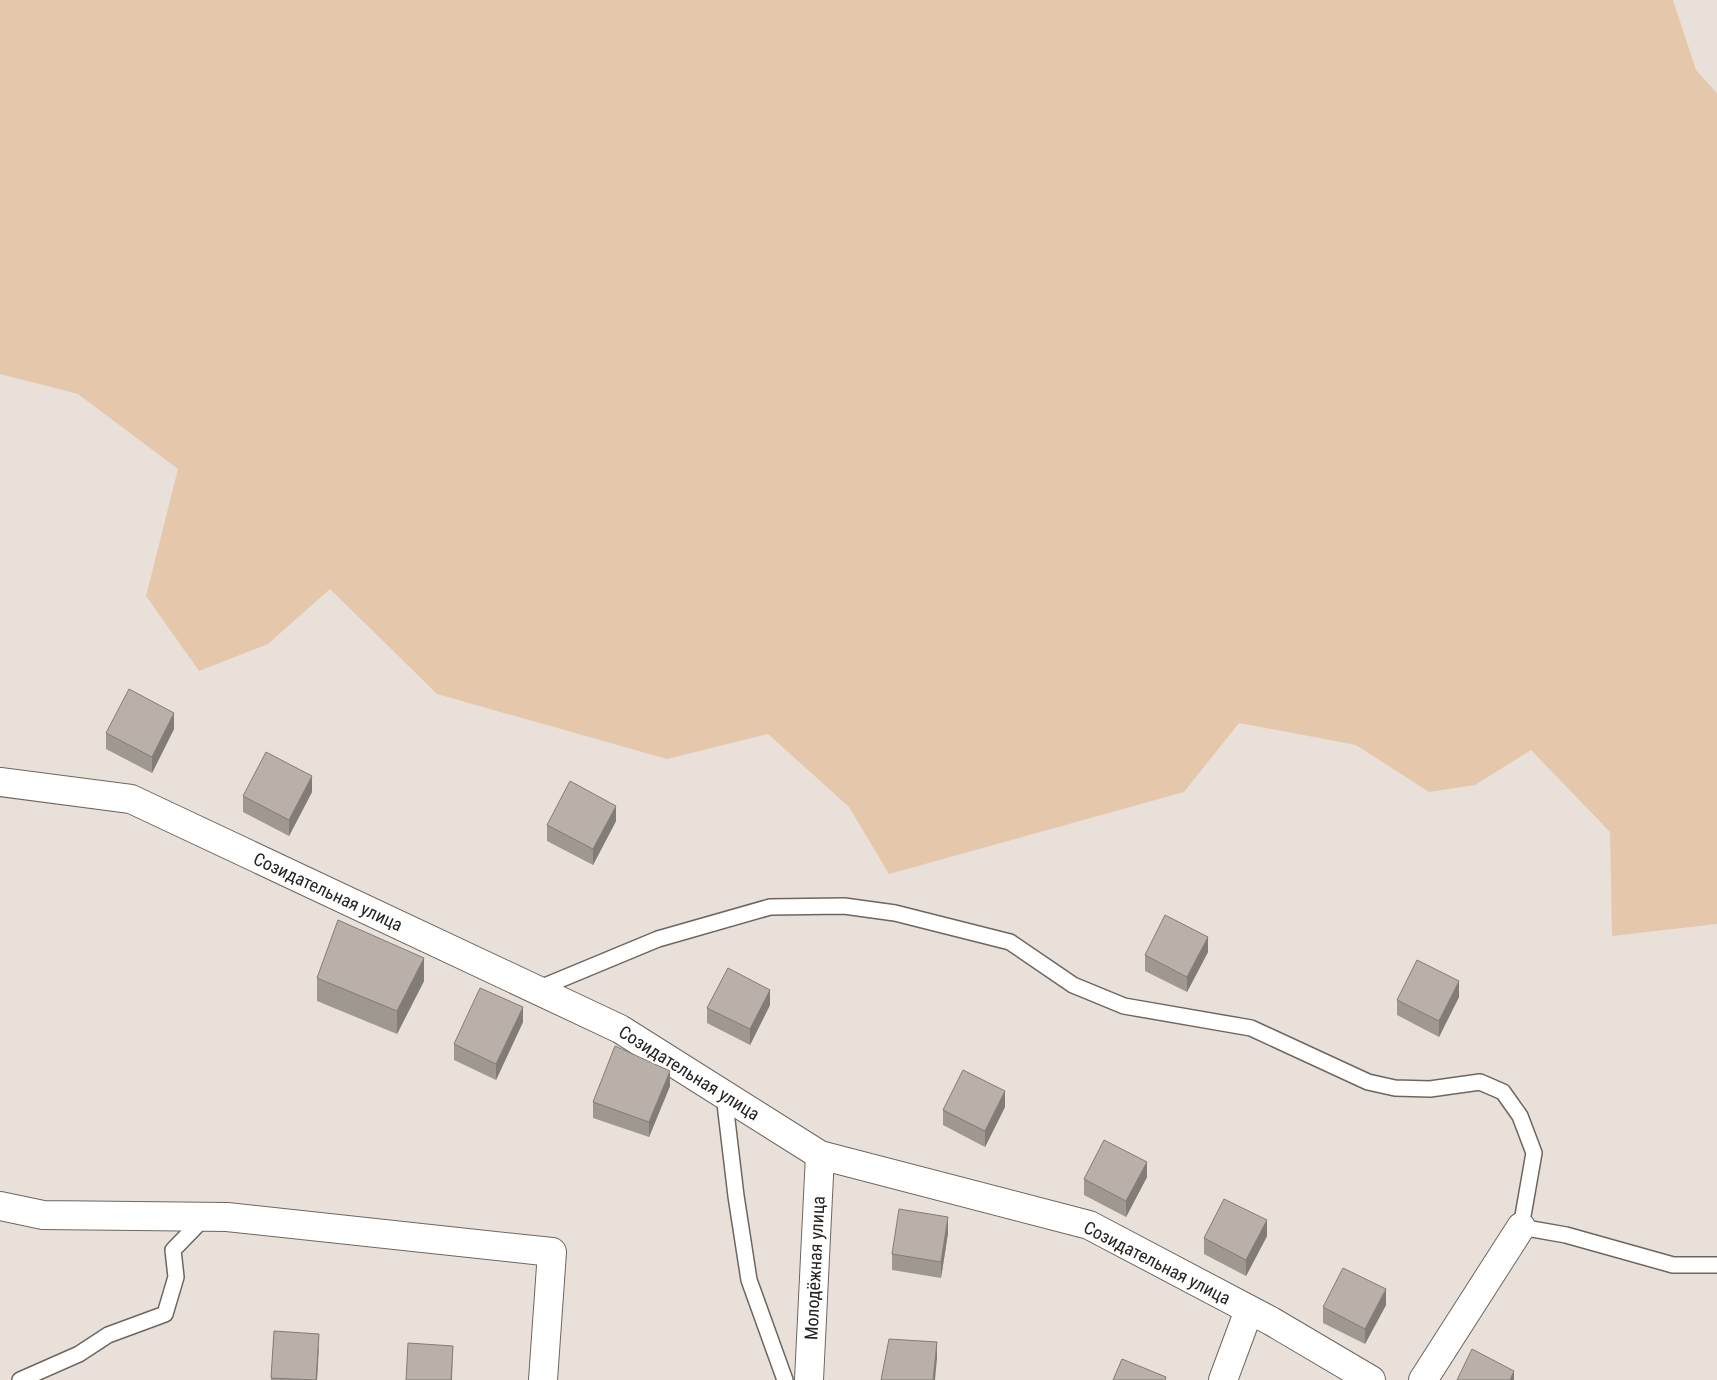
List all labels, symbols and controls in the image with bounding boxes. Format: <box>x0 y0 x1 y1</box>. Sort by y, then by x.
street label: Созидательная улица <box>250 848 406 935</box>
street label: Созидательная улица <box>615 1021 763 1124</box>
street label: Молодёжная улица <box>800 1195 829 1341</box>
street label: Созидательная улица <box>1080 1216 1234 1309</box>

